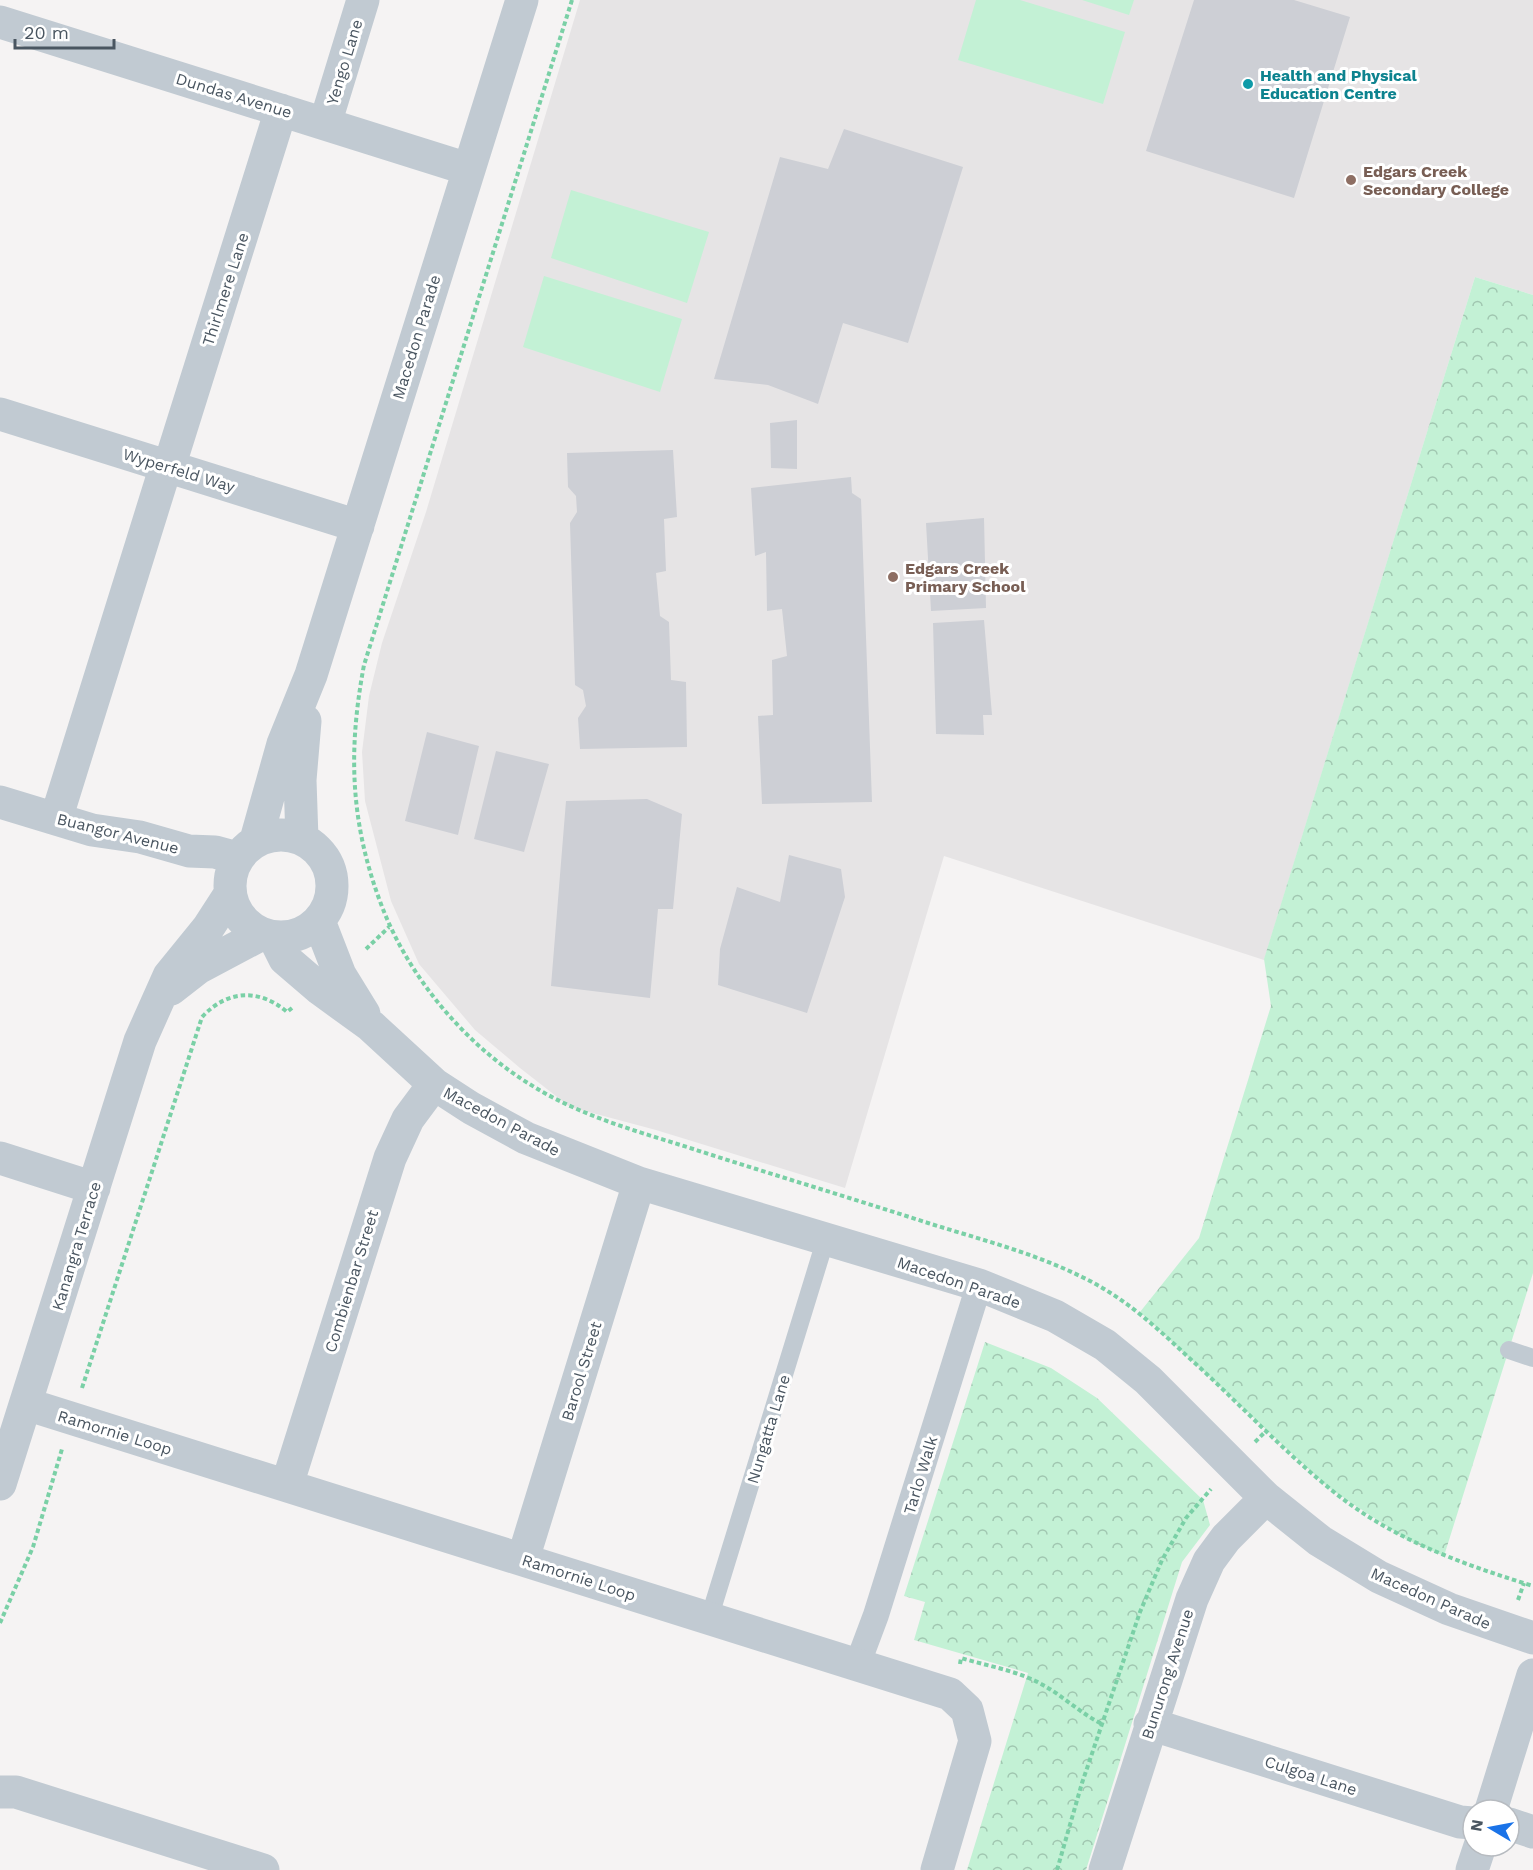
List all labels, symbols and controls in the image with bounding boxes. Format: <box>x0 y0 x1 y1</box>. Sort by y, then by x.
scale bar <box>15 12 114 50</box>
street label: Yengo Lane <box>322 17 366 107</box>
text: 20 m <box>24 22 69 43</box>
place label: Health and Physical Education Centre <box>1260 66 1417 103</box>
street label: Dundas Avenue <box>174 69 294 122</box>
marker: Health and Physical Education Centre <box>1241 77 1255 91</box>
place label: Edgars Creek Secondary College <box>1363 162 1509 199</box>
marker: Edgars Creek Secondary College <box>1344 173 1358 187</box>
street label: Thirlmere Lane <box>198 230 253 348</box>
street label: Macedon Parade <box>388 273 444 402</box>
street label: Wyperfeld Way <box>120 444 238 497</box>
place label: Edgars Creek Primary School <box>905 559 1026 596</box>
marker: Edgars Creek Primary School <box>886 570 900 584</box>
street label: Buangor Avenue <box>55 809 181 858</box>
street label: Macedon Parade <box>440 1083 563 1160</box>
street label: Kanangra Terrace <box>48 1179 105 1313</box>
street label: Combienbar Street <box>321 1207 382 1355</box>
street label: Macedon Parade <box>895 1252 1023 1312</box>
street label: Barool Street <box>557 1319 606 1423</box>
street label: Nungatta Lane <box>743 1372 794 1486</box>
street label: Ramornie Loop <box>55 1406 174 1459</box>
street label: Tarlo Walk <box>900 1434 941 1517</box>
street label: Ramornie Loop <box>520 1550 638 1605</box>
street label: Macedon Parade <box>1368 1563 1494 1633</box>
street label: Bunurong Avenue <box>1137 1607 1197 1742</box>
street label: Culgoa Lane <box>1262 1752 1359 1799</box>
north arrow <box>1461 1798 1521 1858</box>
text: N <box>1466 1818 1487 1833</box>

